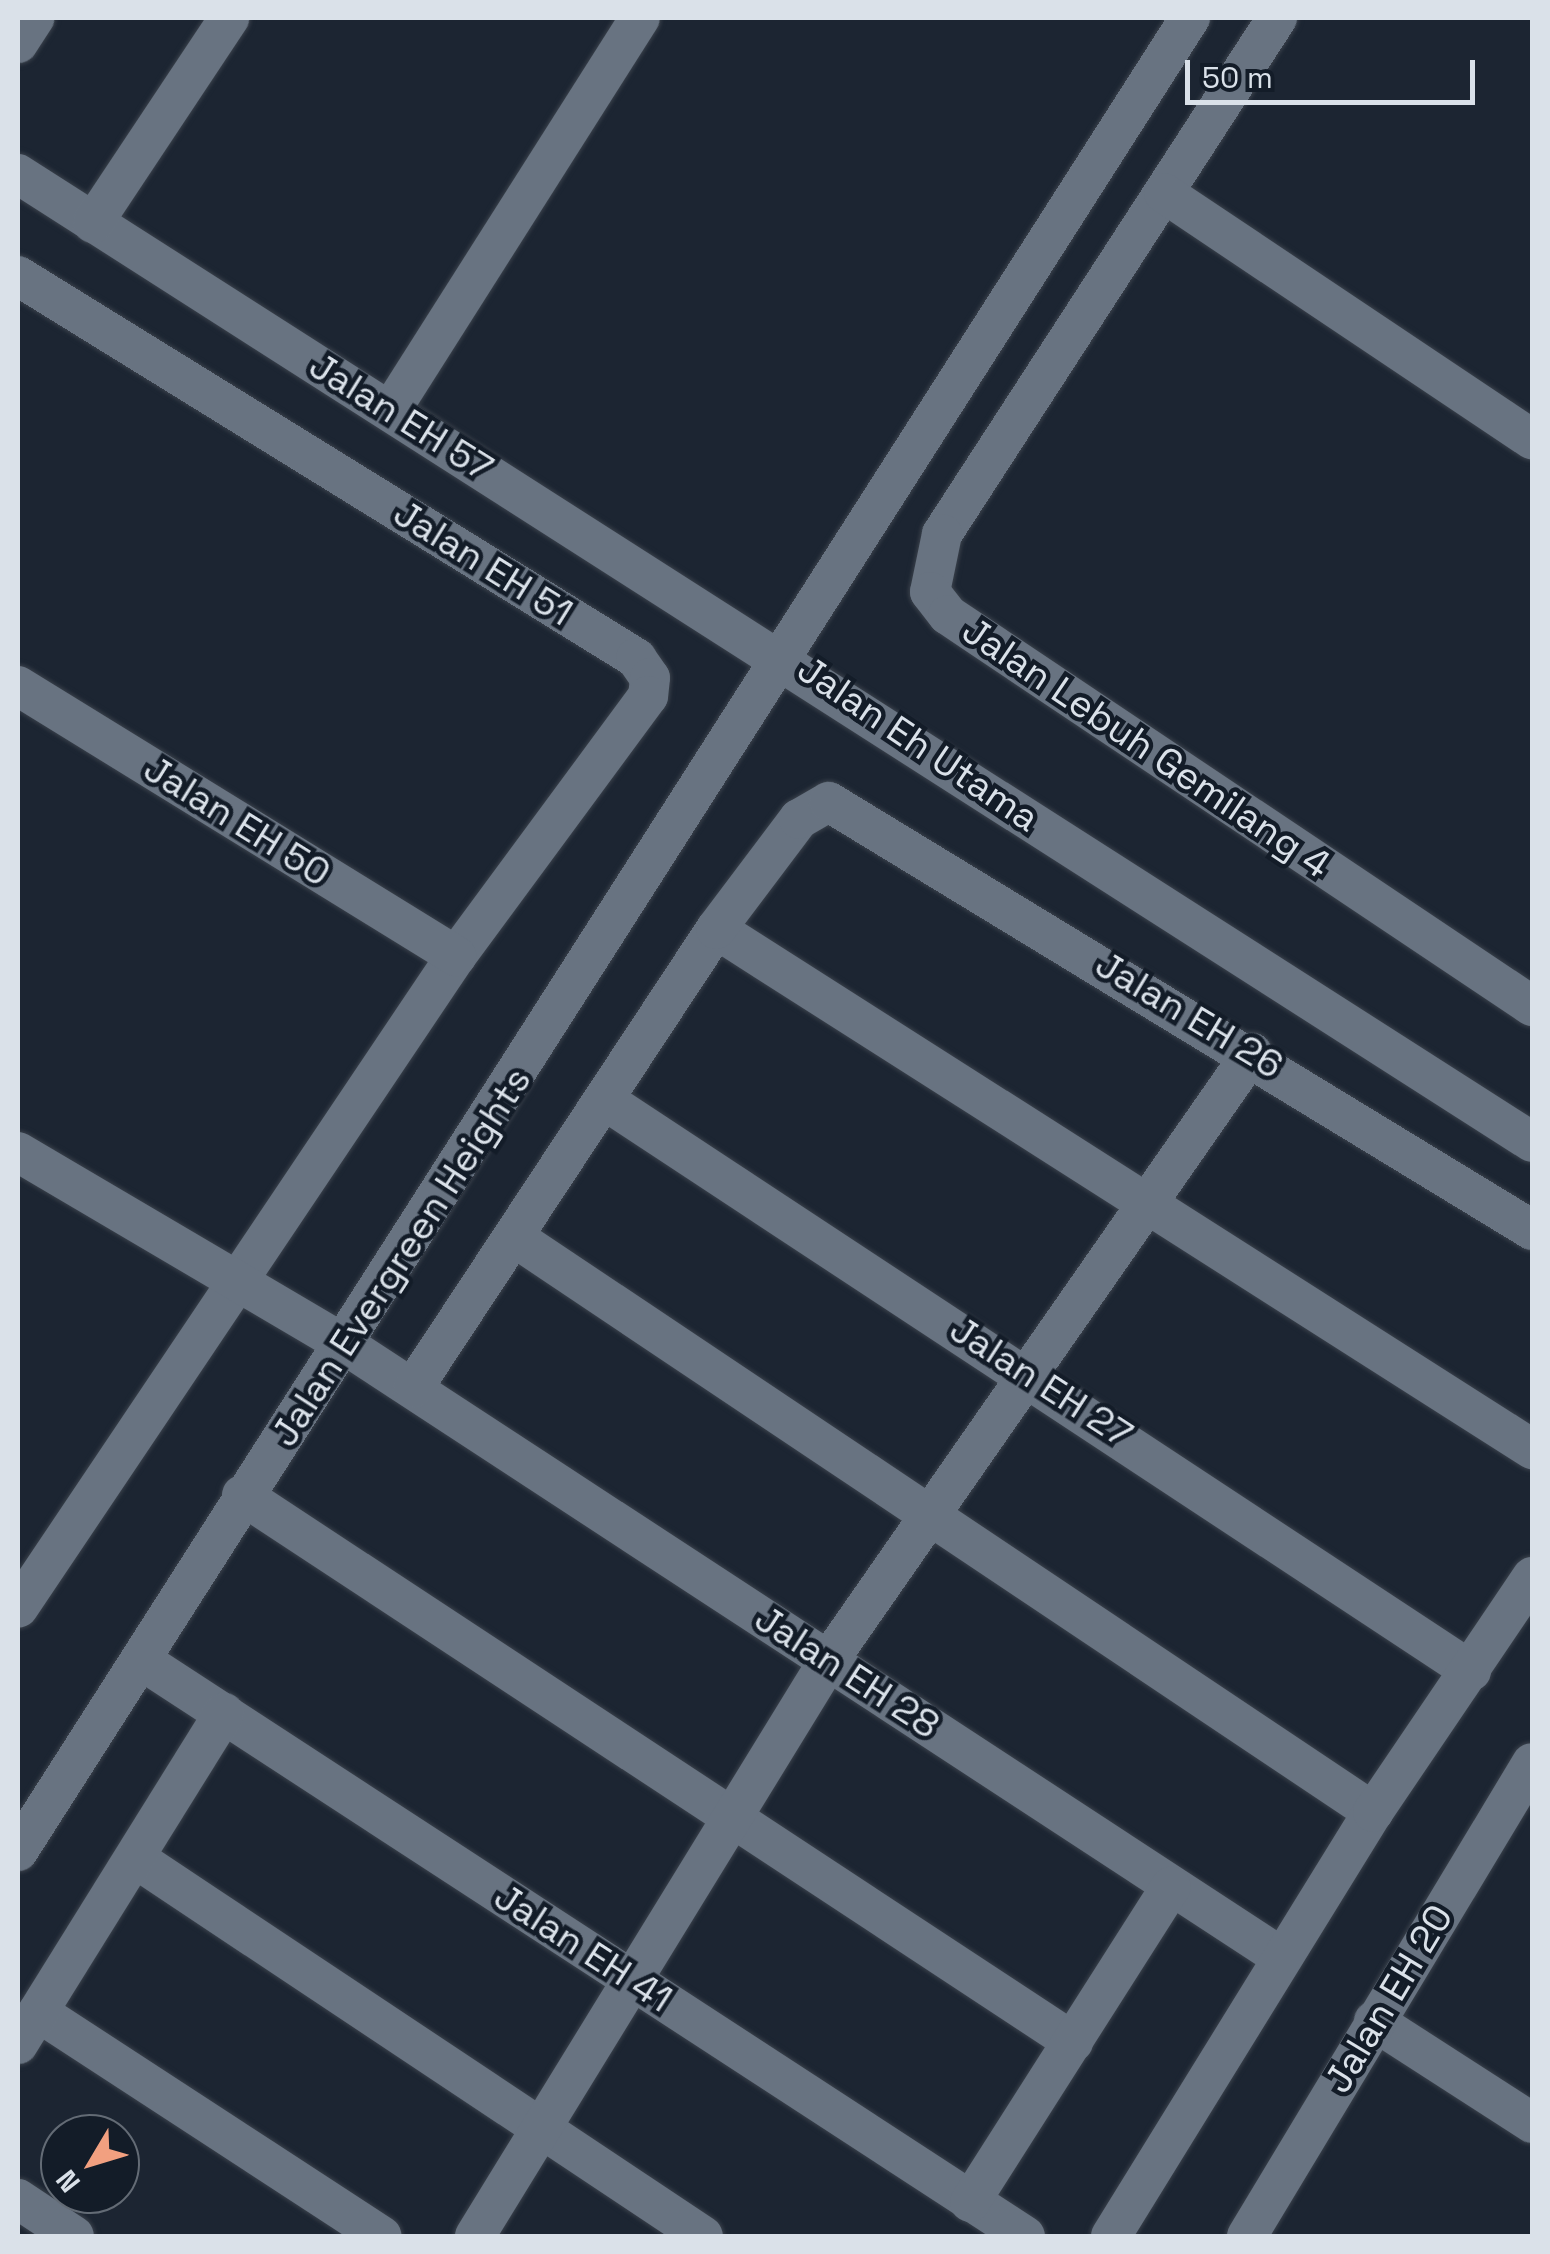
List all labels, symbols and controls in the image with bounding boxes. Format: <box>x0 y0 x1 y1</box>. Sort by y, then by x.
scale bar <box>1190 40 1480 102</box>
text: 50 m <box>1202 58 1273 97</box>
street label: Jalan EH 57 <box>301 343 501 491</box>
street label: Jalan EH 51 <box>385 490 581 636</box>
street label: Jalan Lebuh Gemilang 4 <box>954 608 1338 888</box>
street label: Jalan Eh Utama <box>789 646 1047 842</box>
street label: Jalan EH 50 <box>135 746 339 896</box>
street label: Jalan EH 26 <box>1087 941 1291 1089</box>
street label: Jalan Evergreen Heights <box>261 1059 541 1455</box>
street label: Jalan EH 27 <box>941 1306 1141 1458</box>
street label: Jalan EH 28 <box>746 1596 948 1748</box>
street label: Jalan EH 41 <box>486 1874 680 2022</box>
street label: Jalan EH 20 <box>1315 1897 1463 2101</box>
north arrow <box>40 2114 140 2214</box>
text: N <box>48 2163 88 2200</box>

